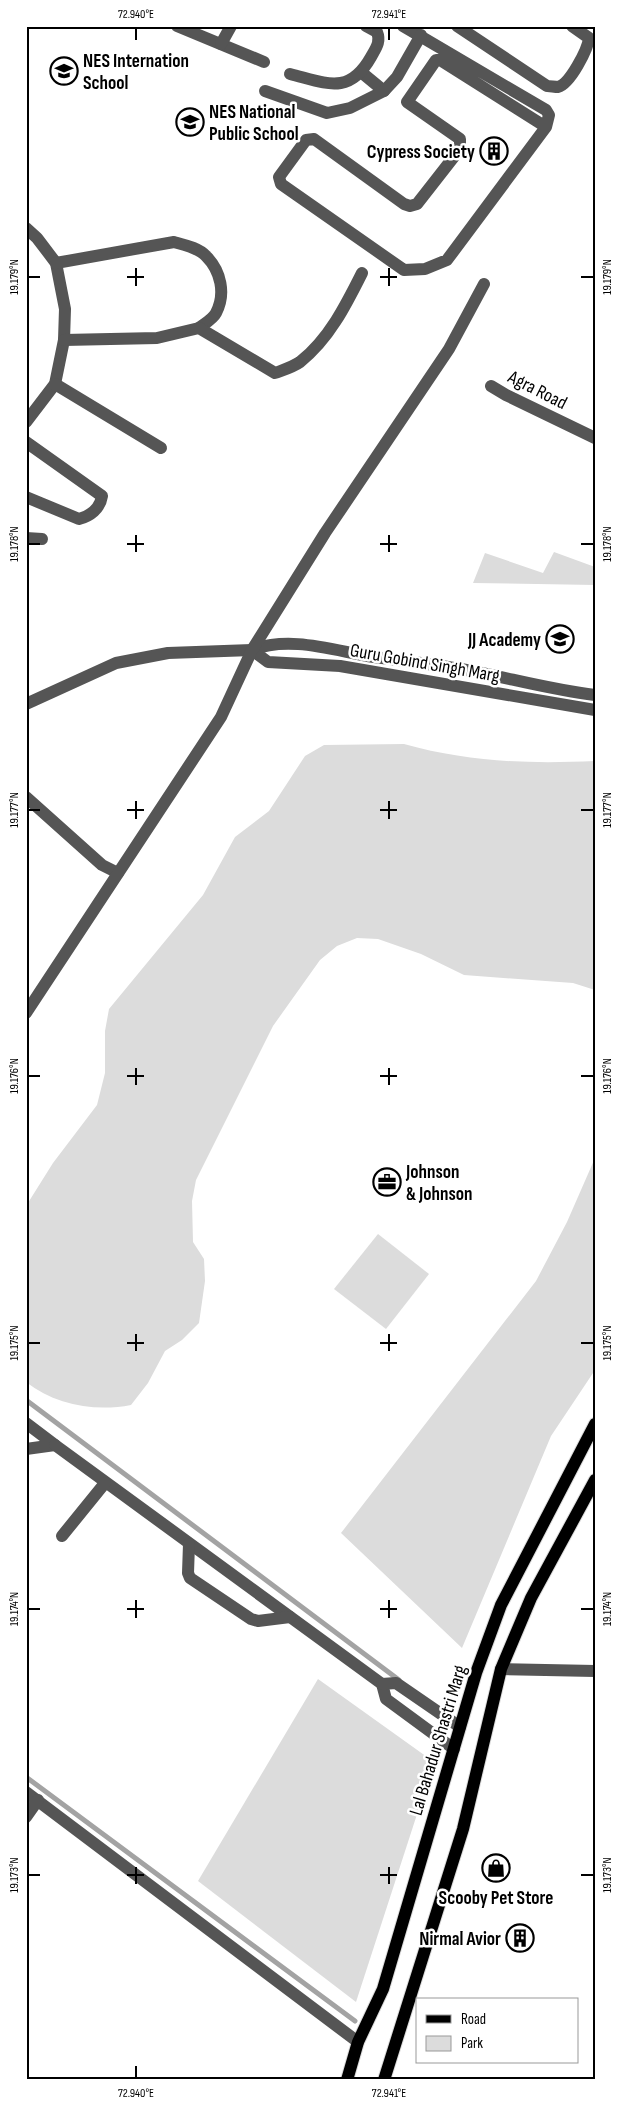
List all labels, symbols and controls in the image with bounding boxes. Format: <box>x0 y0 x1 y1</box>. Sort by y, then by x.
text: 72.940°E <box>118 7 154 22</box>
text: 72.941°E <box>372 7 406 22</box>
place label: NES Internation School <box>83 50 189 95</box>
school or university icon: NES Internation School <box>49 56 79 86</box>
place label: NES National Public School <box>209 101 299 146</box>
school or university icon: NES National Public School <box>175 107 205 137</box>
building icon: Cypress Society <box>479 136 509 166</box>
place label: Cypress Society <box>367 141 475 164</box>
text: 19.179°N <box>7 259 22 295</box>
text: 19.179°N <box>600 259 615 295</box>
street label: Agra Road <box>503 365 571 415</box>
text: 19.178°N <box>7 526 22 562</box>
text: 19.178°N <box>600 526 615 562</box>
school or university icon: JJ Academy <box>545 624 575 654</box>
place label: JJ Academy <box>467 629 541 652</box>
street label: Guru Gobind Singh Marg <box>348 639 502 688</box>
text: 19.177°N <box>7 792 22 828</box>
text: 19.177°N <box>600 792 615 828</box>
text: 19.176°N <box>7 1058 22 1094</box>
text: 19.176°N <box>600 1058 615 1094</box>
place label: Johnson & Johnson <box>405 1161 473 1206</box>
office icon: Johnson & Johnson <box>372 1167 402 1197</box>
text: 19.175°N <box>7 1325 22 1361</box>
text: 19.175°N <box>600 1325 615 1361</box>
text: 19.174°N <box>7 1592 22 1626</box>
text: 19.174°N <box>600 1592 615 1626</box>
street label: Lal Bahadur Shastri Marg <box>405 1662 472 1818</box>
shop icon: Scooby Pet Store <box>481 1853 511 1883</box>
text: 19.173°N <box>7 1857 22 1893</box>
text: 19.173°N <box>600 1857 615 1893</box>
place label: Scooby Pet Store <box>439 1887 553 1910</box>
building icon: Nirmal Avior <box>505 1923 535 1953</box>
place label: Nirmal Avior <box>419 1928 501 1951</box>
legend <box>416 1998 578 2064</box>
text: Road <box>461 2010 486 2029</box>
text: Park <box>461 2034 483 2053</box>
text: 72.940°E <box>118 2086 154 2101</box>
text: 72.941°E <box>372 2086 406 2101</box>

